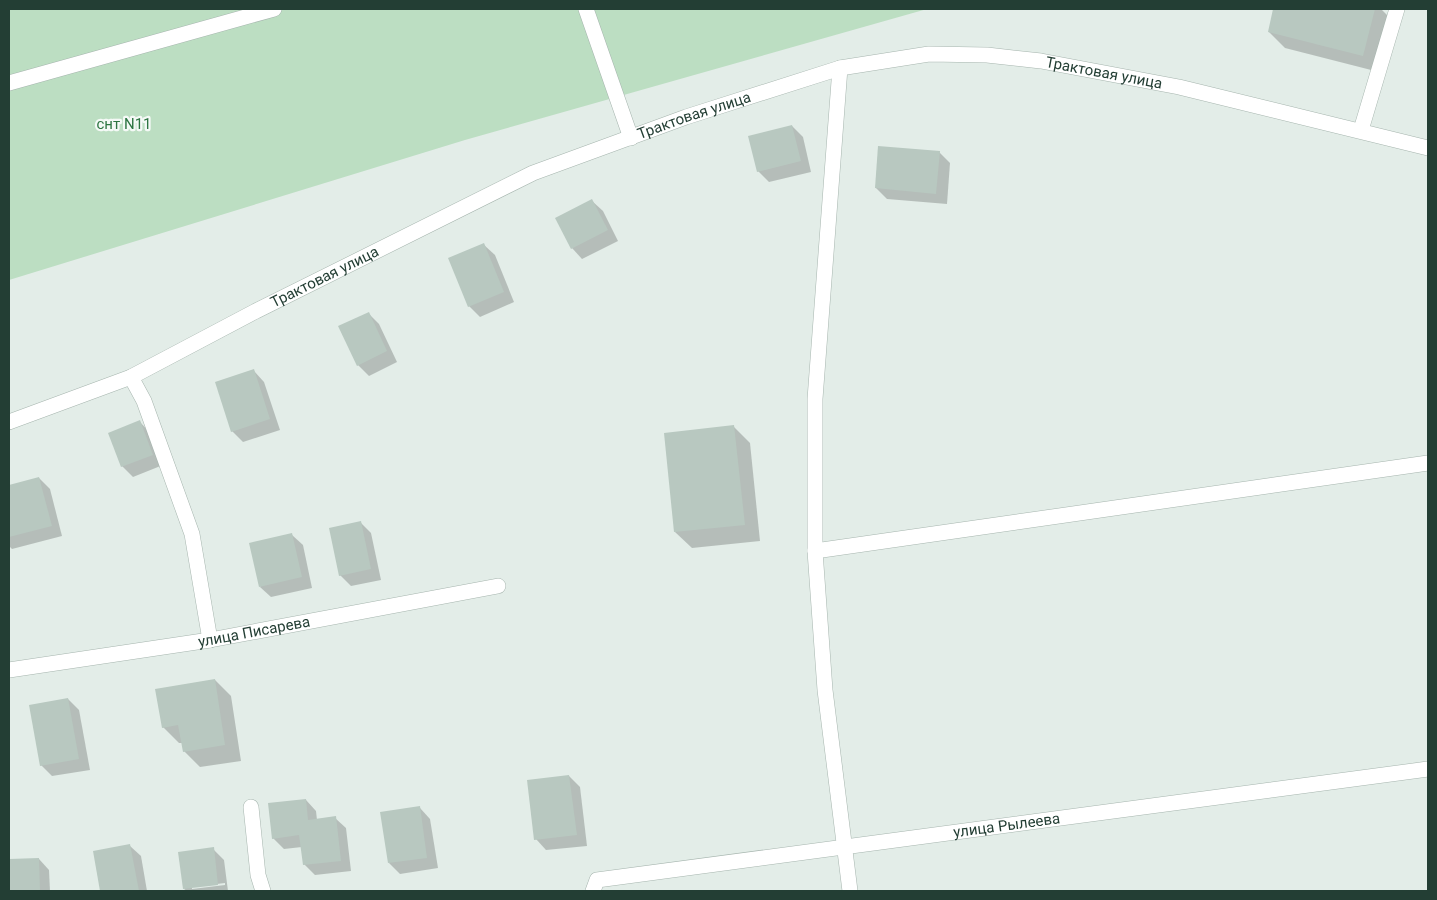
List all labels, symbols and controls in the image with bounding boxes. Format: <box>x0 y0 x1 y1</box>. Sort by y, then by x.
street label: Трактовая улица <box>1044 53 1164 93</box>
street label: Трактовая улица <box>635 88 753 143</box>
park label: снт N11 <box>97 115 152 133</box>
street label: Трактовая улица <box>268 242 382 311</box>
street label: улица Писарева <box>197 612 311 651</box>
street label: улица Рылеева <box>952 809 1061 841</box>

